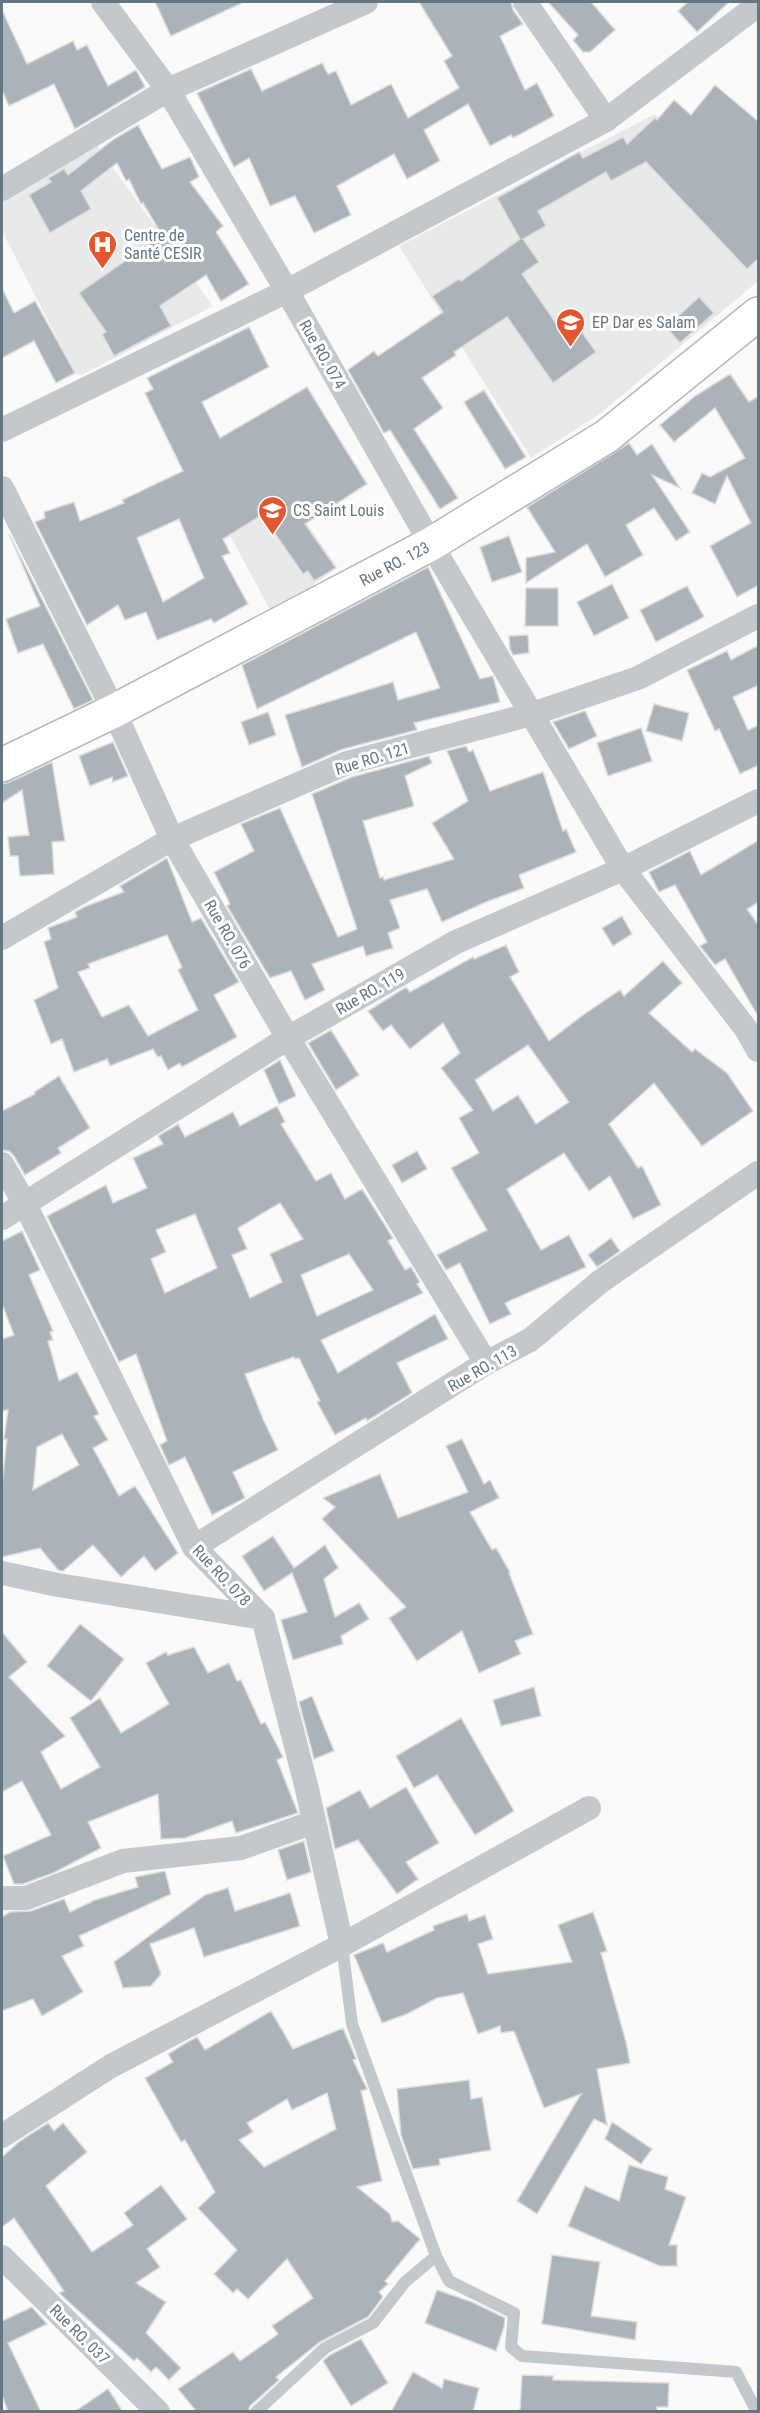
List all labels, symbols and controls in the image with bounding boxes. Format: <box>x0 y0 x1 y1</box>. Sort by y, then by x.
place label: Centre de Santé CESIR <box>124 226 202 263</box>
hospital icon: Centre de Santé CESIR <box>87 228 119 270</box>
school or university icon: EP Dar es Salam <box>555 306 587 348</box>
place label: EP Dar es Salam <box>592 313 696 332</box>
street label: Rue RO. 074 <box>295 316 350 392</box>
school or university icon: CS Saint Louis <box>256 494 288 536</box>
place label: CS Saint Louis <box>293 501 384 520</box>
street label: Rue RO. 123 <box>356 538 433 590</box>
street label: Rue RO. 121 <box>333 738 411 779</box>
street label: Rue RO. 076 <box>200 896 255 972</box>
street label: Rue RO. 119 <box>332 964 408 1019</box>
street label: Rue RO. 113 <box>444 1341 520 1396</box>
street label: Rue RO. 078 <box>189 1541 255 1610</box>
street label: Rue RO. 037 <box>46 2301 113 2368</box>

